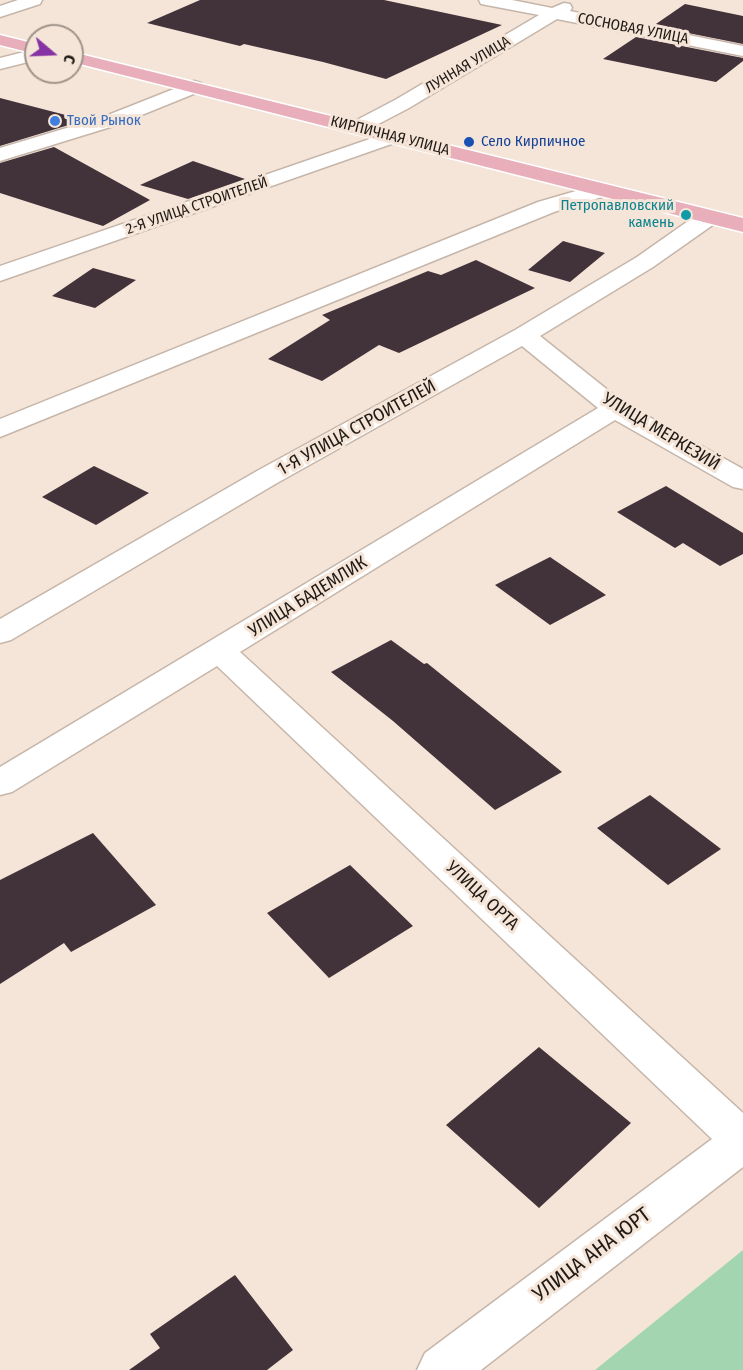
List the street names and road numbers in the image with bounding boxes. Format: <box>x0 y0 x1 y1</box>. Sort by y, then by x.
street label: СОСНОВАЯ УЛИЦА <box>576 9 690 49</box>
street label: ЛУННАЯ УЛИЦА <box>422 33 514 97</box>
street label: КИРПИЧНАЯ УЛИЦА <box>329 113 451 159</box>
street label: 2-Я УЛИЦА СТРОИТЕЛЕЙ <box>124 173 270 239</box>
street label: 1-Я УЛИЦА СТРОИТЕЛЕЙ <box>274 376 440 480</box>
street label: УЛИЦА МЕРКЕЗИЙ <box>598 388 724 476</box>
street label: УЛИЦА БАДЕМЛИК <box>245 552 371 642</box>
street label: УЛИЦА ОРТА <box>441 857 523 935</box>
street label: УЛИЦА АНА ЮРТ <box>528 1203 656 1307</box>

